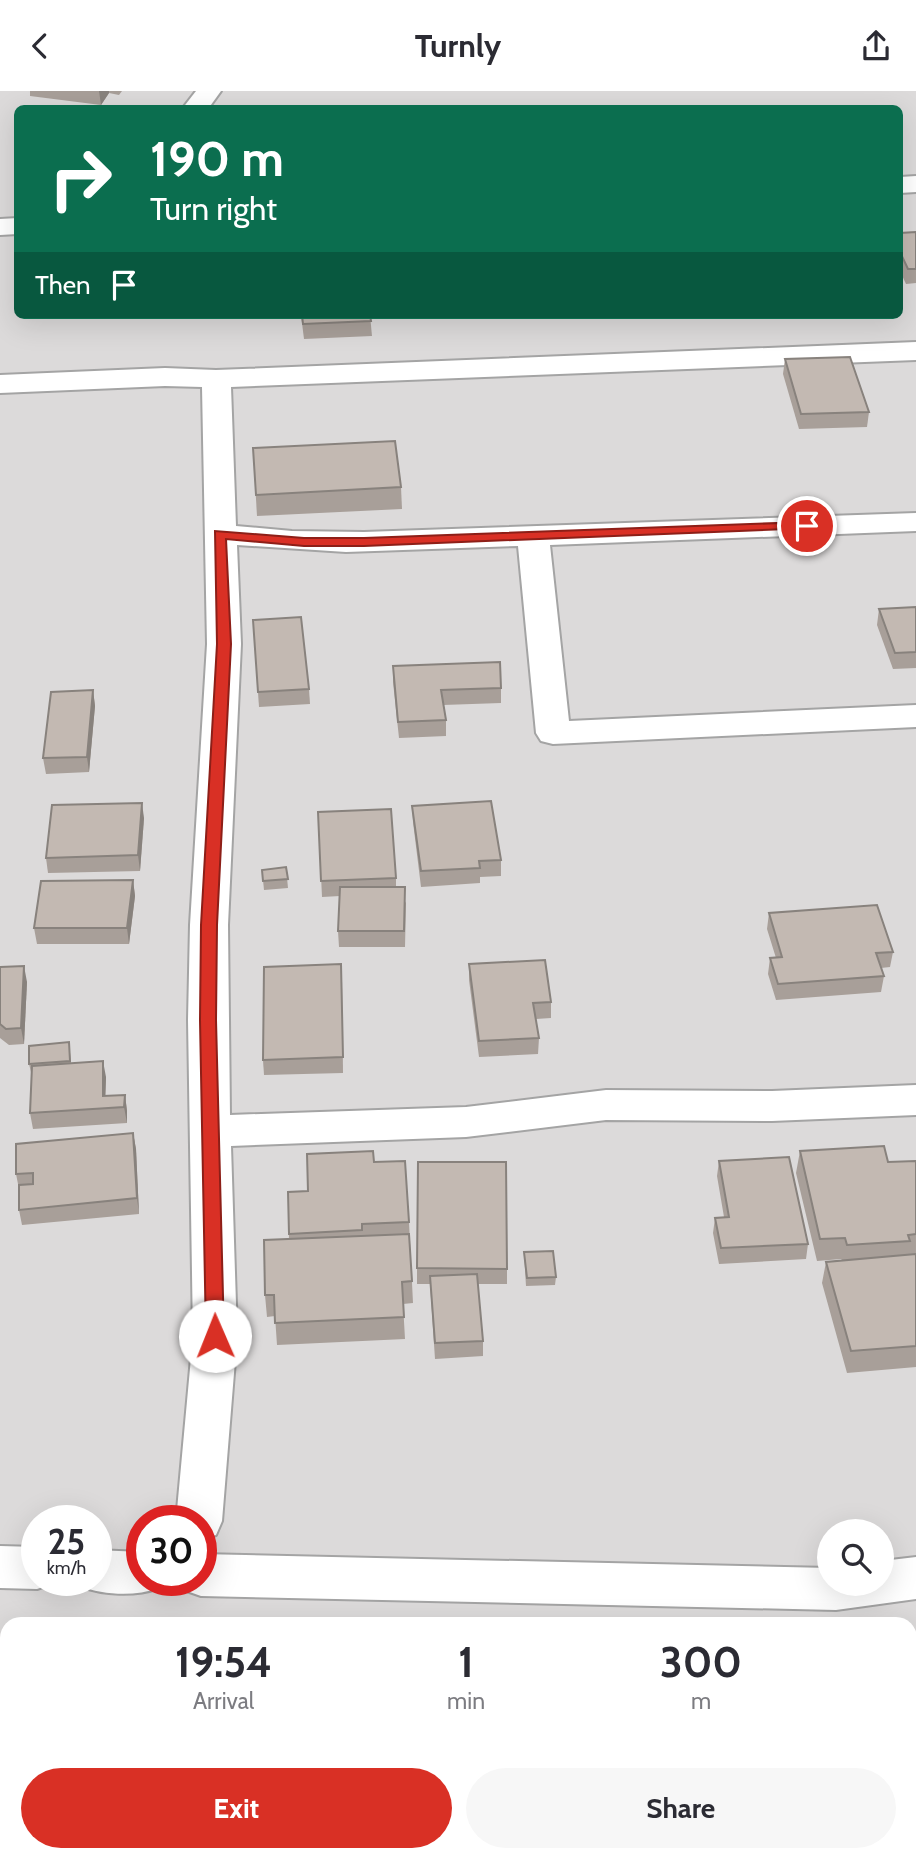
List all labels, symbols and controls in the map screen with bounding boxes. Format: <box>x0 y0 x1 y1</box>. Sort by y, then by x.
text: Turnly <box>415 26 501 65</box>
icon: back <box>21 27 59 65</box>
icon: share <box>857 27 895 65</box>
text: 190 m <box>150 129 284 188</box>
icon: right <box>35 133 126 224</box>
text: Turn right <box>150 189 277 228</box>
icon: arrive <box>105 266 143 304</box>
text: Then <box>35 269 91 301</box>
pin <box>777 496 837 556</box>
icon: arrive <box>788 507 826 545</box>
position arrow <box>178 1299 252 1373</box>
speed limit sign: 30 <box>126 1505 217 1596</box>
map controls <box>817 1519 894 1596</box>
button: search <box>817 1519 894 1596</box>
text: 25 <box>48 1520 85 1563</box>
text: km/h <box>47 1557 86 1579</box>
text: 19:54 <box>175 1636 272 1688</box>
text: 1 <box>458 1636 474 1688</box>
text: 300 <box>660 1636 742 1688</box>
text: Arrival <box>193 1687 254 1715</box>
text: min <box>447 1687 485 1715</box>
text: m <box>691 1687 711 1715</box>
button: Exit <box>21 1768 452 1848</box>
button: Share <box>466 1768 896 1848</box>

